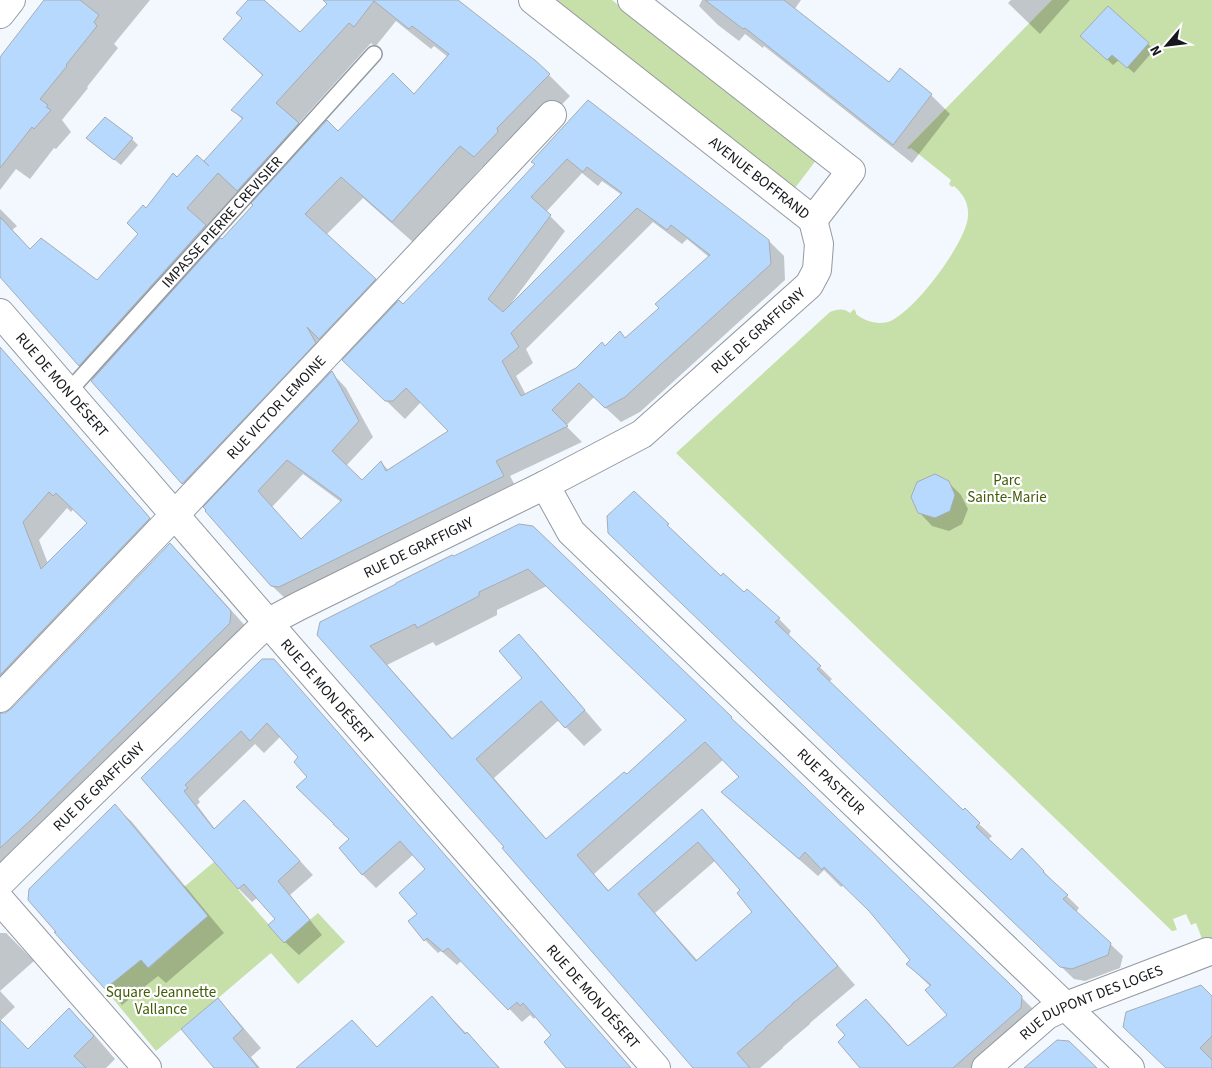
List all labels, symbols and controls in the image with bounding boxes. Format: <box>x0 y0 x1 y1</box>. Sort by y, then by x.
north arrow <box>1142 20 1192 70</box>
text: N <box>1145 42 1167 59</box>
street label: AVENUE BOFFRAND <box>705 132 814 224</box>
street label: IMPASSE PIERRE CREVISIER <box>157 151 287 292</box>
street label: RUE DE GRAFFIGNY <box>706 282 810 378</box>
street label: RUE DE MON DÉSERT <box>11 328 113 442</box>
street label: RUE VICTOR LEMOINE <box>222 351 331 464</box>
park label: Parc Sainte-Marie <box>967 470 1047 508</box>
street label: RUE DE GRAFFIGNY <box>360 511 478 583</box>
street label: RUE DE MON DÉSERT <box>276 634 378 748</box>
street label: RUE DE GRAFFIGNY <box>48 737 150 836</box>
street label: RUE PASTEUR <box>792 744 870 819</box>
street label: RUE DE MON DÉSERT <box>542 940 645 1053</box>
street label: RUE DUPONT DES LOGES <box>1015 959 1166 1045</box>
park label: Square Jeannette Vallance <box>106 982 216 1020</box>

